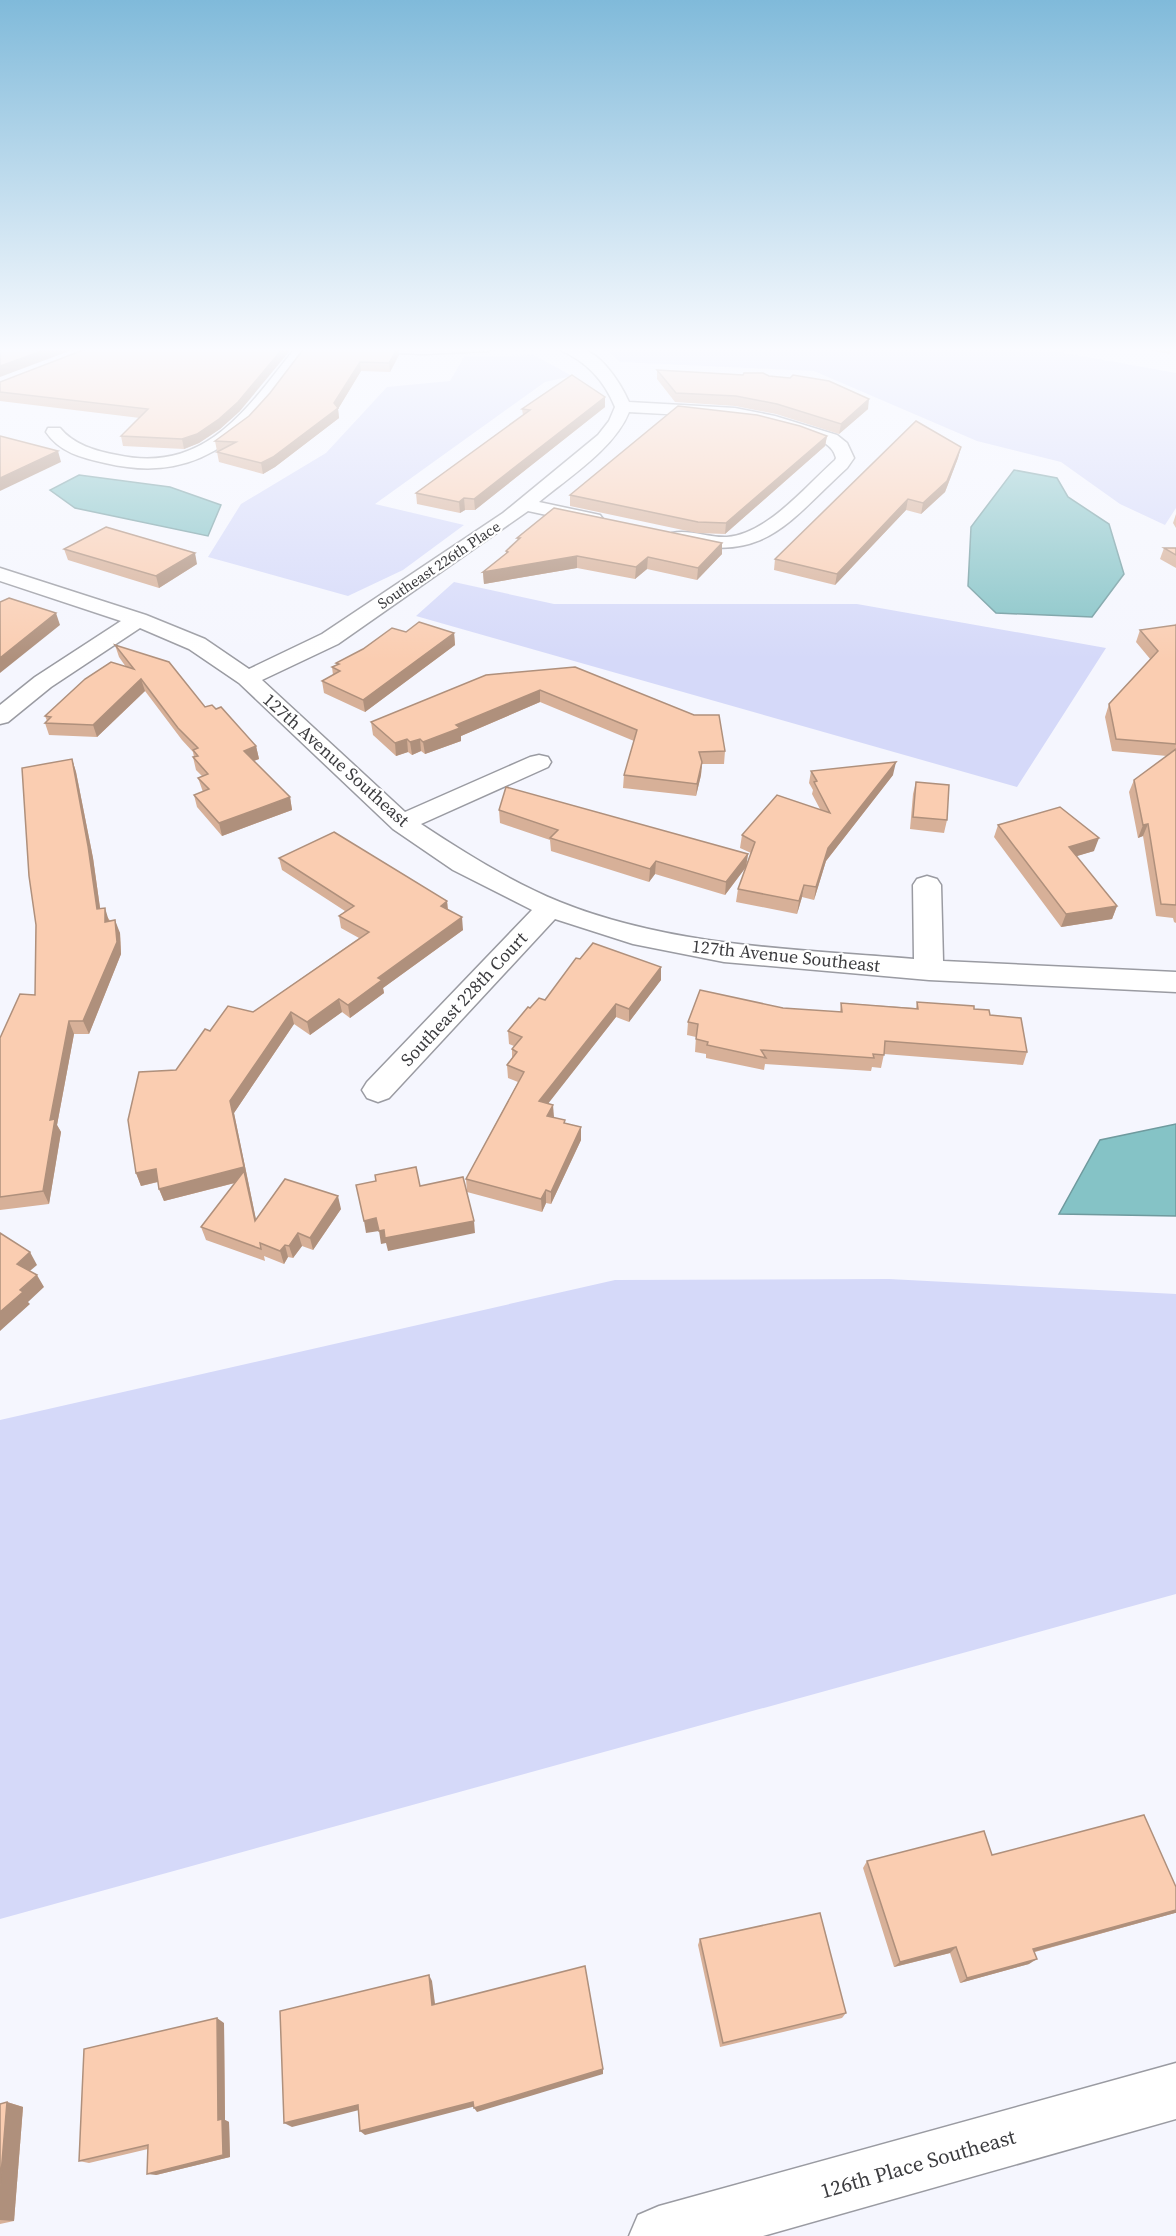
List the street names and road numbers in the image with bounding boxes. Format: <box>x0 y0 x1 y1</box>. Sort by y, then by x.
street label: Southeast 226th Place <box>373 515 505 614</box>
street label: 127th Avenue Southeast <box>258 687 415 832</box>
street label: Southeast 228th Court <box>395 926 533 1071</box>
street label: 127th Avenue Southeast <box>691 933 882 978</box>
street label: 126th Place Southeast <box>817 2122 1019 2205</box>

